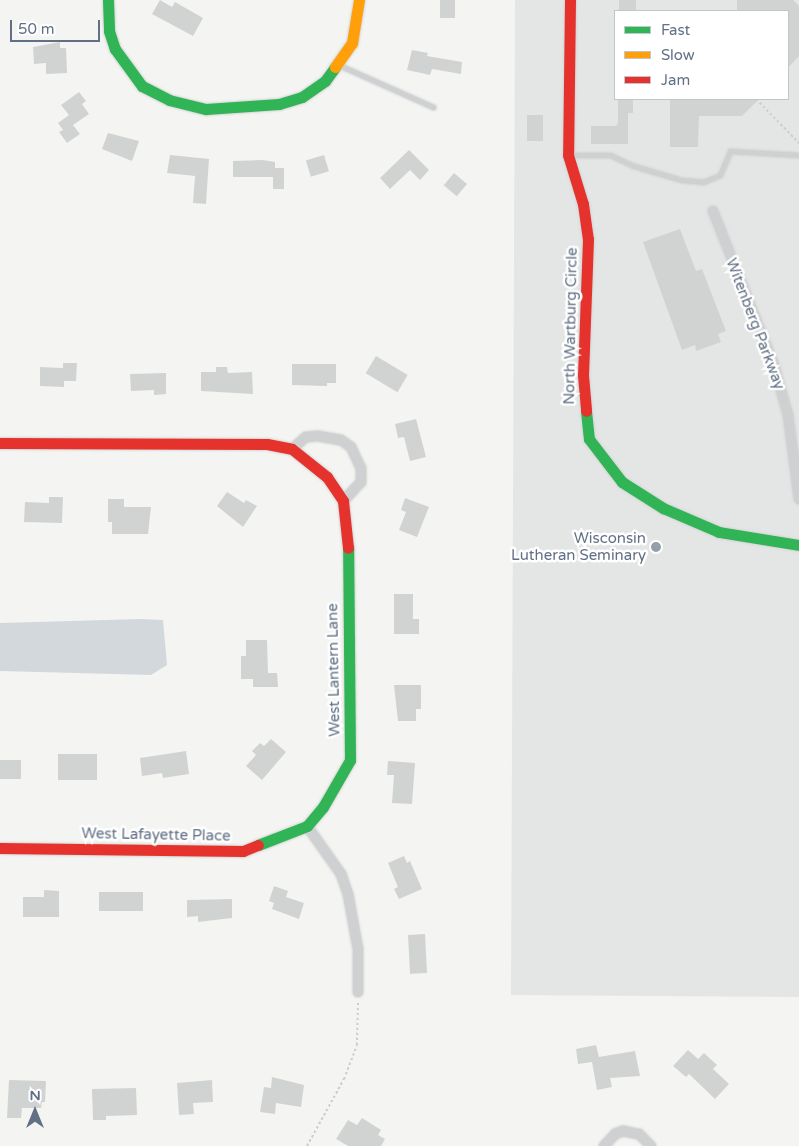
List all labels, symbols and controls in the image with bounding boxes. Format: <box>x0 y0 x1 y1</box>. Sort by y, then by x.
scale bar <box>12 10 102 42</box>
legend <box>614 10 789 100</box>
text: 50 m <box>18 20 55 38</box>
text: Fast <box>661 21 690 39</box>
text: Slow <box>661 46 695 64</box>
text: Jam <box>661 71 690 89</box>
street label: North Wartburg Circle <box>561 247 581 405</box>
street label: Witenberg Parkway <box>722 256 788 392</box>
place label: Wisconsin Lutheran Seminary <box>511 529 646 564</box>
marker: Wisconsin Lutheran Seminary <box>650 541 662 553</box>
street label: West Lantern Lane <box>324 603 344 737</box>
street label: West Lafayette Place <box>81 825 231 845</box>
north arrow <box>10 1086 60 1136</box>
text: N <box>29 1087 41 1104</box>

